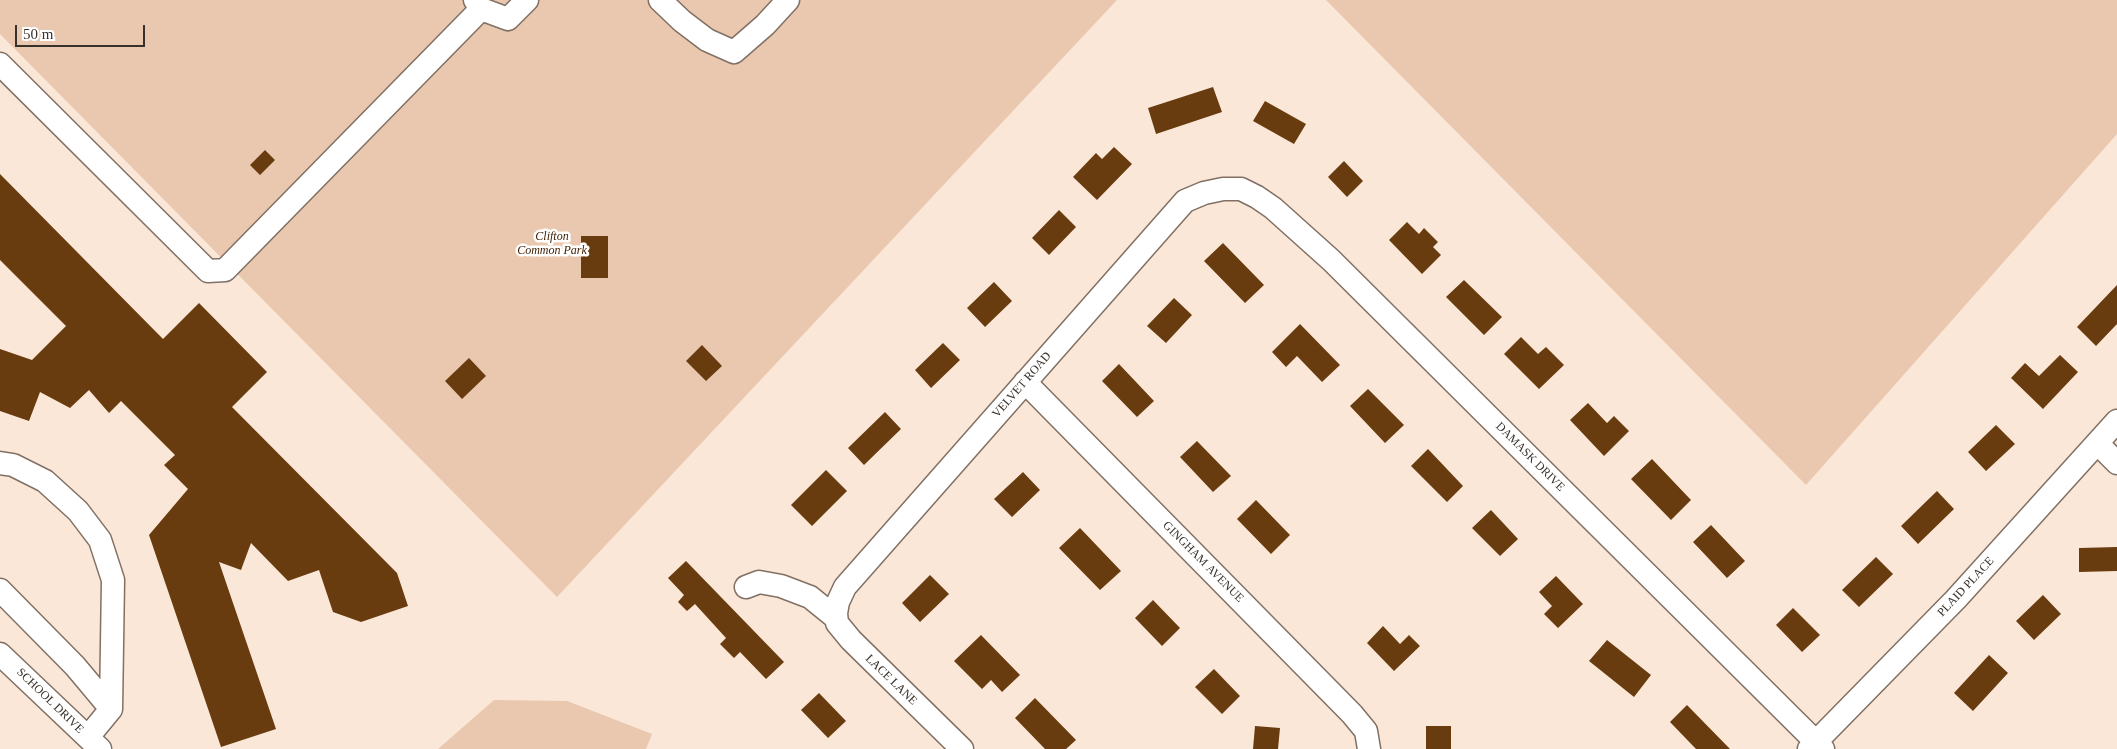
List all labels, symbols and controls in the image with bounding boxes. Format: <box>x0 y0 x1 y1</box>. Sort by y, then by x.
scale bar <box>18 15 148 47</box>
text: 50 m <box>23 26 53 42</box>
park label: Clifton Common Park <box>517 230 587 258</box>
street label: VELVET ROAD <box>989 349 1055 421</box>
street label: DAMASK DRIVE <box>1492 419 1568 495</box>
street label: GINGHAM AVENUE <box>1159 518 1247 606</box>
street label: PLAID PLACE <box>1935 554 1997 620</box>
street label: LACE LANE <box>862 652 920 708</box>
street label: SCHOOL DRIVE <box>13 665 87 737</box>

